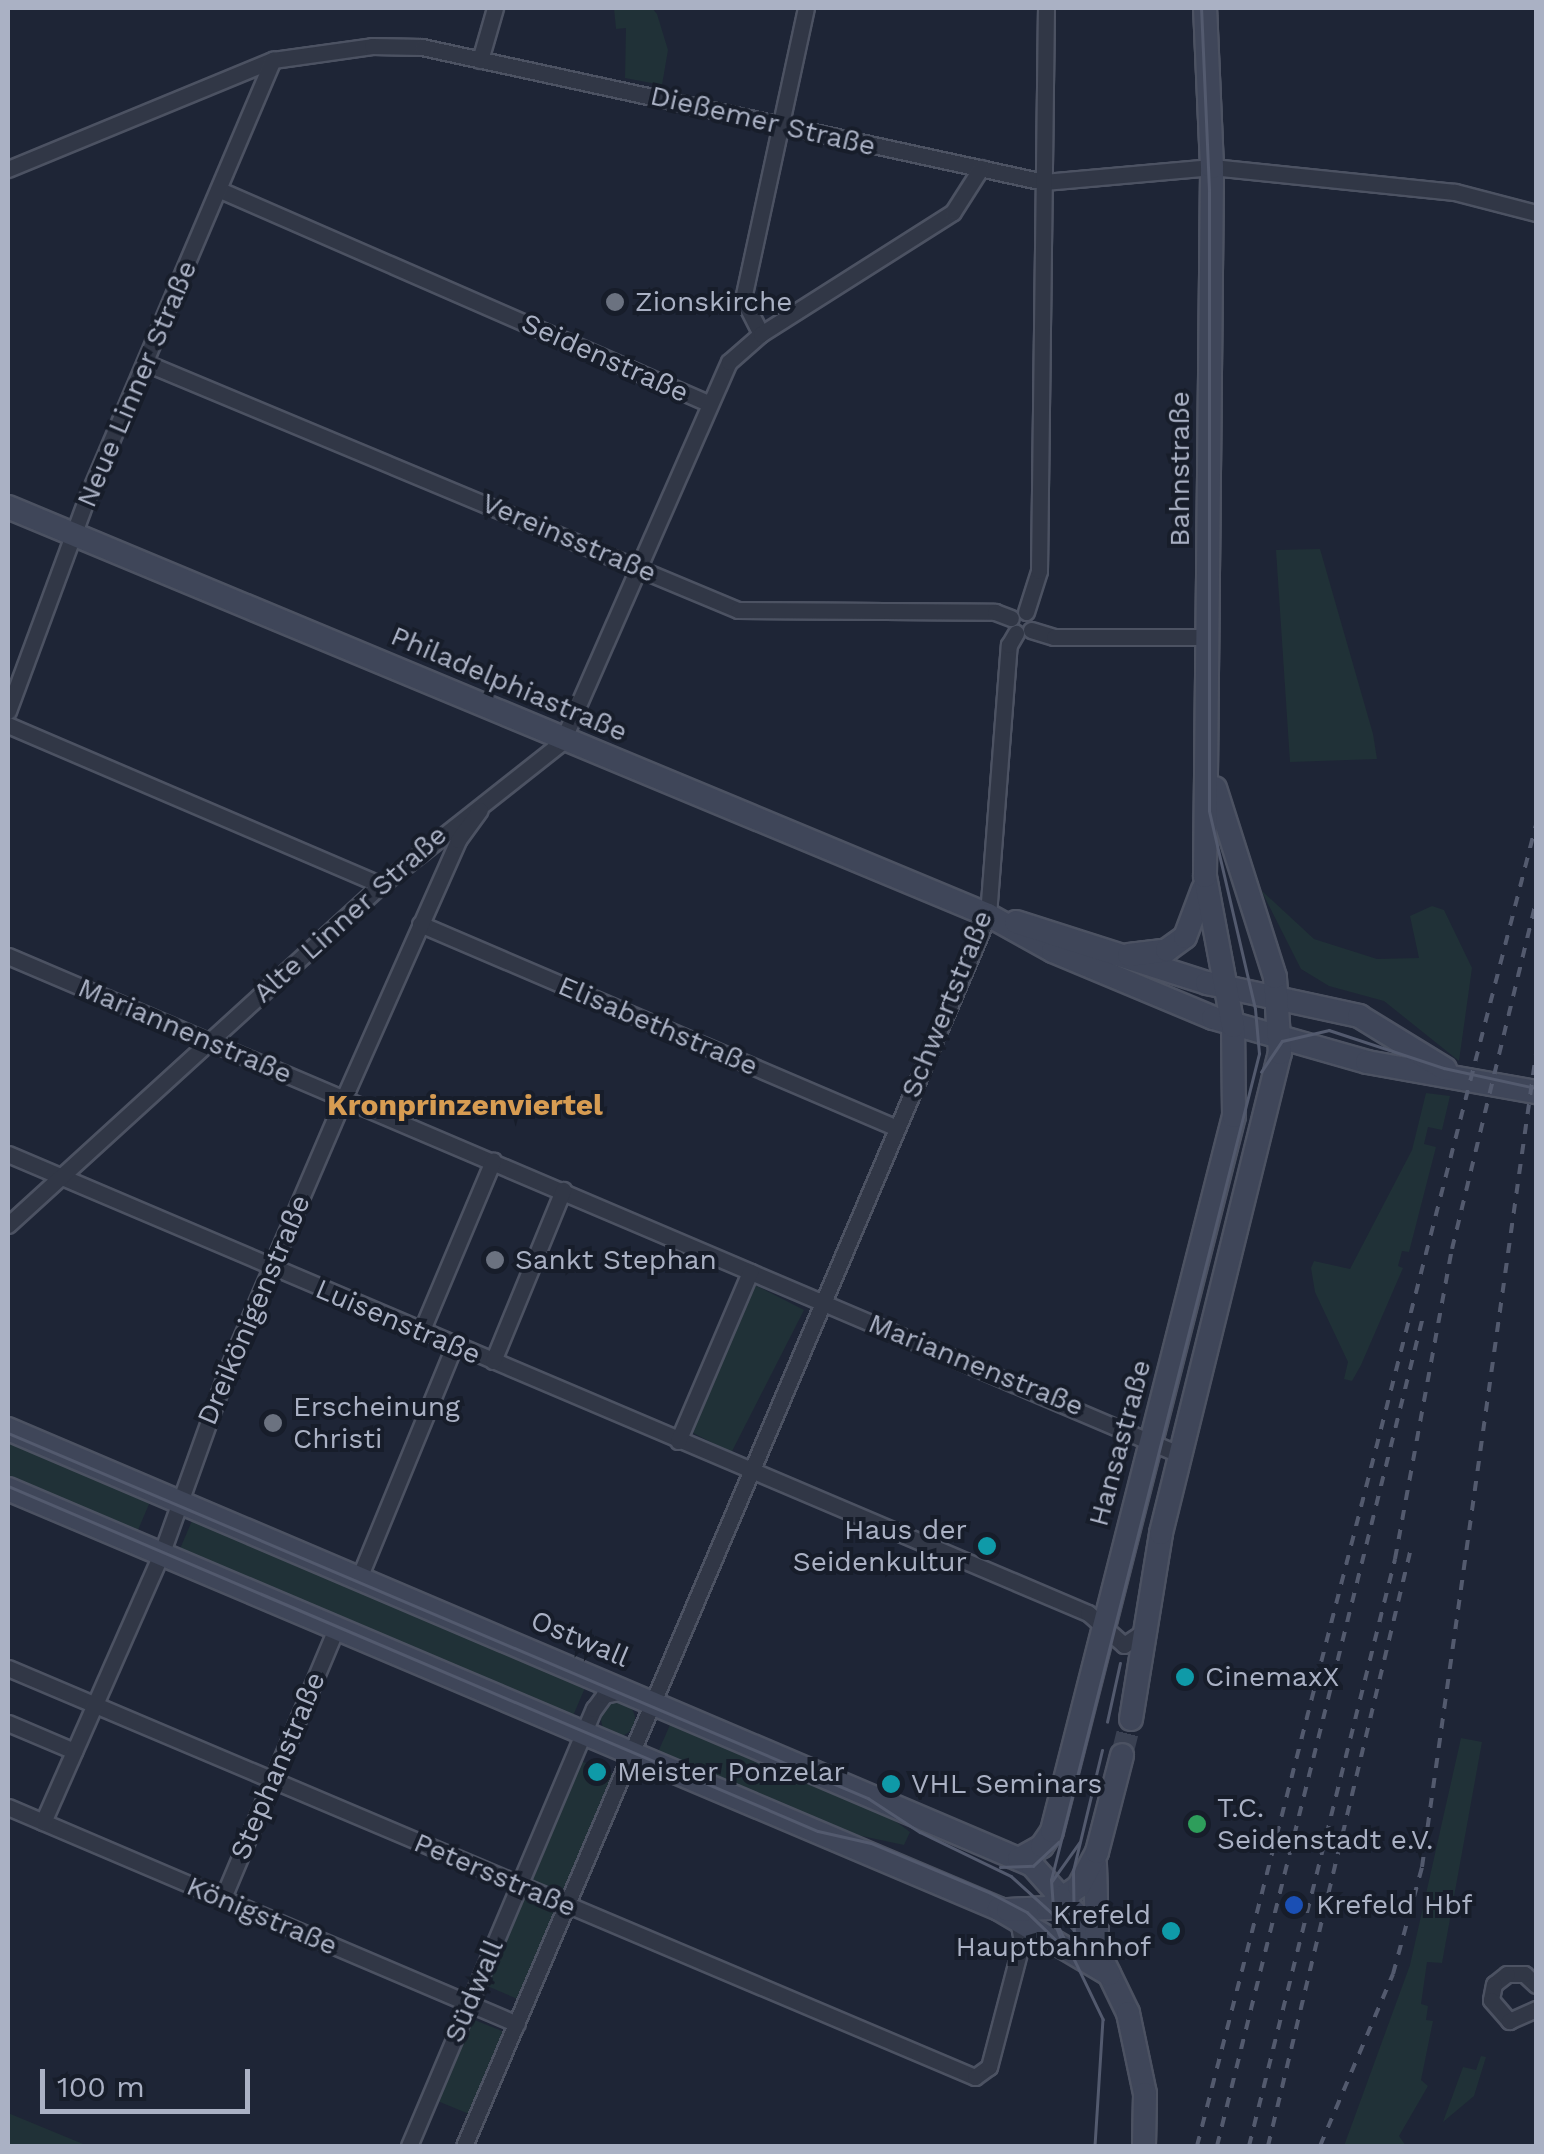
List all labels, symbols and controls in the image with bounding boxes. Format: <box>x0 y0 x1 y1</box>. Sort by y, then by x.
street label: Dießemer Straße <box>647 79 879 163</box>
street label: Neue Linner Straße <box>70 255 204 513</box>
place label: Zionskirche <box>635 285 792 319</box>
marker: Zionskirche <box>604 291 626 313</box>
street label: Seidenstraße <box>516 306 694 410</box>
street label: Bahnstraße <box>1163 391 1197 547</box>
street label: Vereinsstraße <box>477 486 661 590</box>
street label: Philadelphiastraße <box>386 619 632 749</box>
street label: Alte Linner Straße <box>246 818 454 1010</box>
street label: Schwertstraße <box>894 905 1000 1103</box>
street label: Elisabethstraße <box>553 969 763 1083</box>
street label: Mariannenstraße <box>73 971 297 1091</box>
district label: Kronprinzenviertel <box>327 1087 603 1123</box>
street label: Dreikönigenstraße <box>190 1190 318 1430</box>
place label: Sankt Stephan <box>515 1243 717 1277</box>
marker: Sankt Stephan <box>484 1249 506 1271</box>
street label: Luisenstraße <box>310 1272 486 1372</box>
street label: Mariannenstraße <box>863 1306 1089 1424</box>
street label: Hansastraße <box>1082 1356 1158 1530</box>
place label: Erscheinung Christi <box>293 1390 460 1456</box>
marker: Erscheinung Christi <box>262 1412 284 1434</box>
place label: Haus der Seidenkultur <box>793 1513 967 1579</box>
marker: Haus der Seidenkultur <box>976 1535 998 1557</box>
street label: Ostwall <box>526 1603 634 1675</box>
place label: CinemaxX <box>1205 1660 1339 1694</box>
marker: CinemaxX <box>1174 1666 1196 1688</box>
street label: Stephanstraße <box>223 1667 333 1865</box>
place label: Meister Ponzelar <box>617 1755 846 1789</box>
marker: Meister Ponzelar <box>586 1761 608 1783</box>
place label: VHL Seminars <box>911 1767 1103 1801</box>
marker: VHL Seminars <box>880 1773 902 1795</box>
place label: T.C. Seidenstadt e.V. <box>1217 1791 1433 1857</box>
marker: T.C. Seidenstadt e.V. <box>1186 1813 1208 1835</box>
street label: Petersstraße <box>409 1826 581 1924</box>
street label: Königstraße <box>182 1869 342 1963</box>
place label: Krefeld Hbf <box>1316 1888 1473 1922</box>
marker: Krefeld Hbf <box>1281 1892 1307 1918</box>
place label: Krefeld Hauptbahnhof <box>956 1898 1151 1964</box>
marker: Krefeld Hauptbahnhof <box>1160 1920 1182 1942</box>
street label: Südwall <box>437 1934 511 2048</box>
scale bar <box>45 2049 255 2111</box>
text: 100 m <box>57 2069 145 2104</box>

